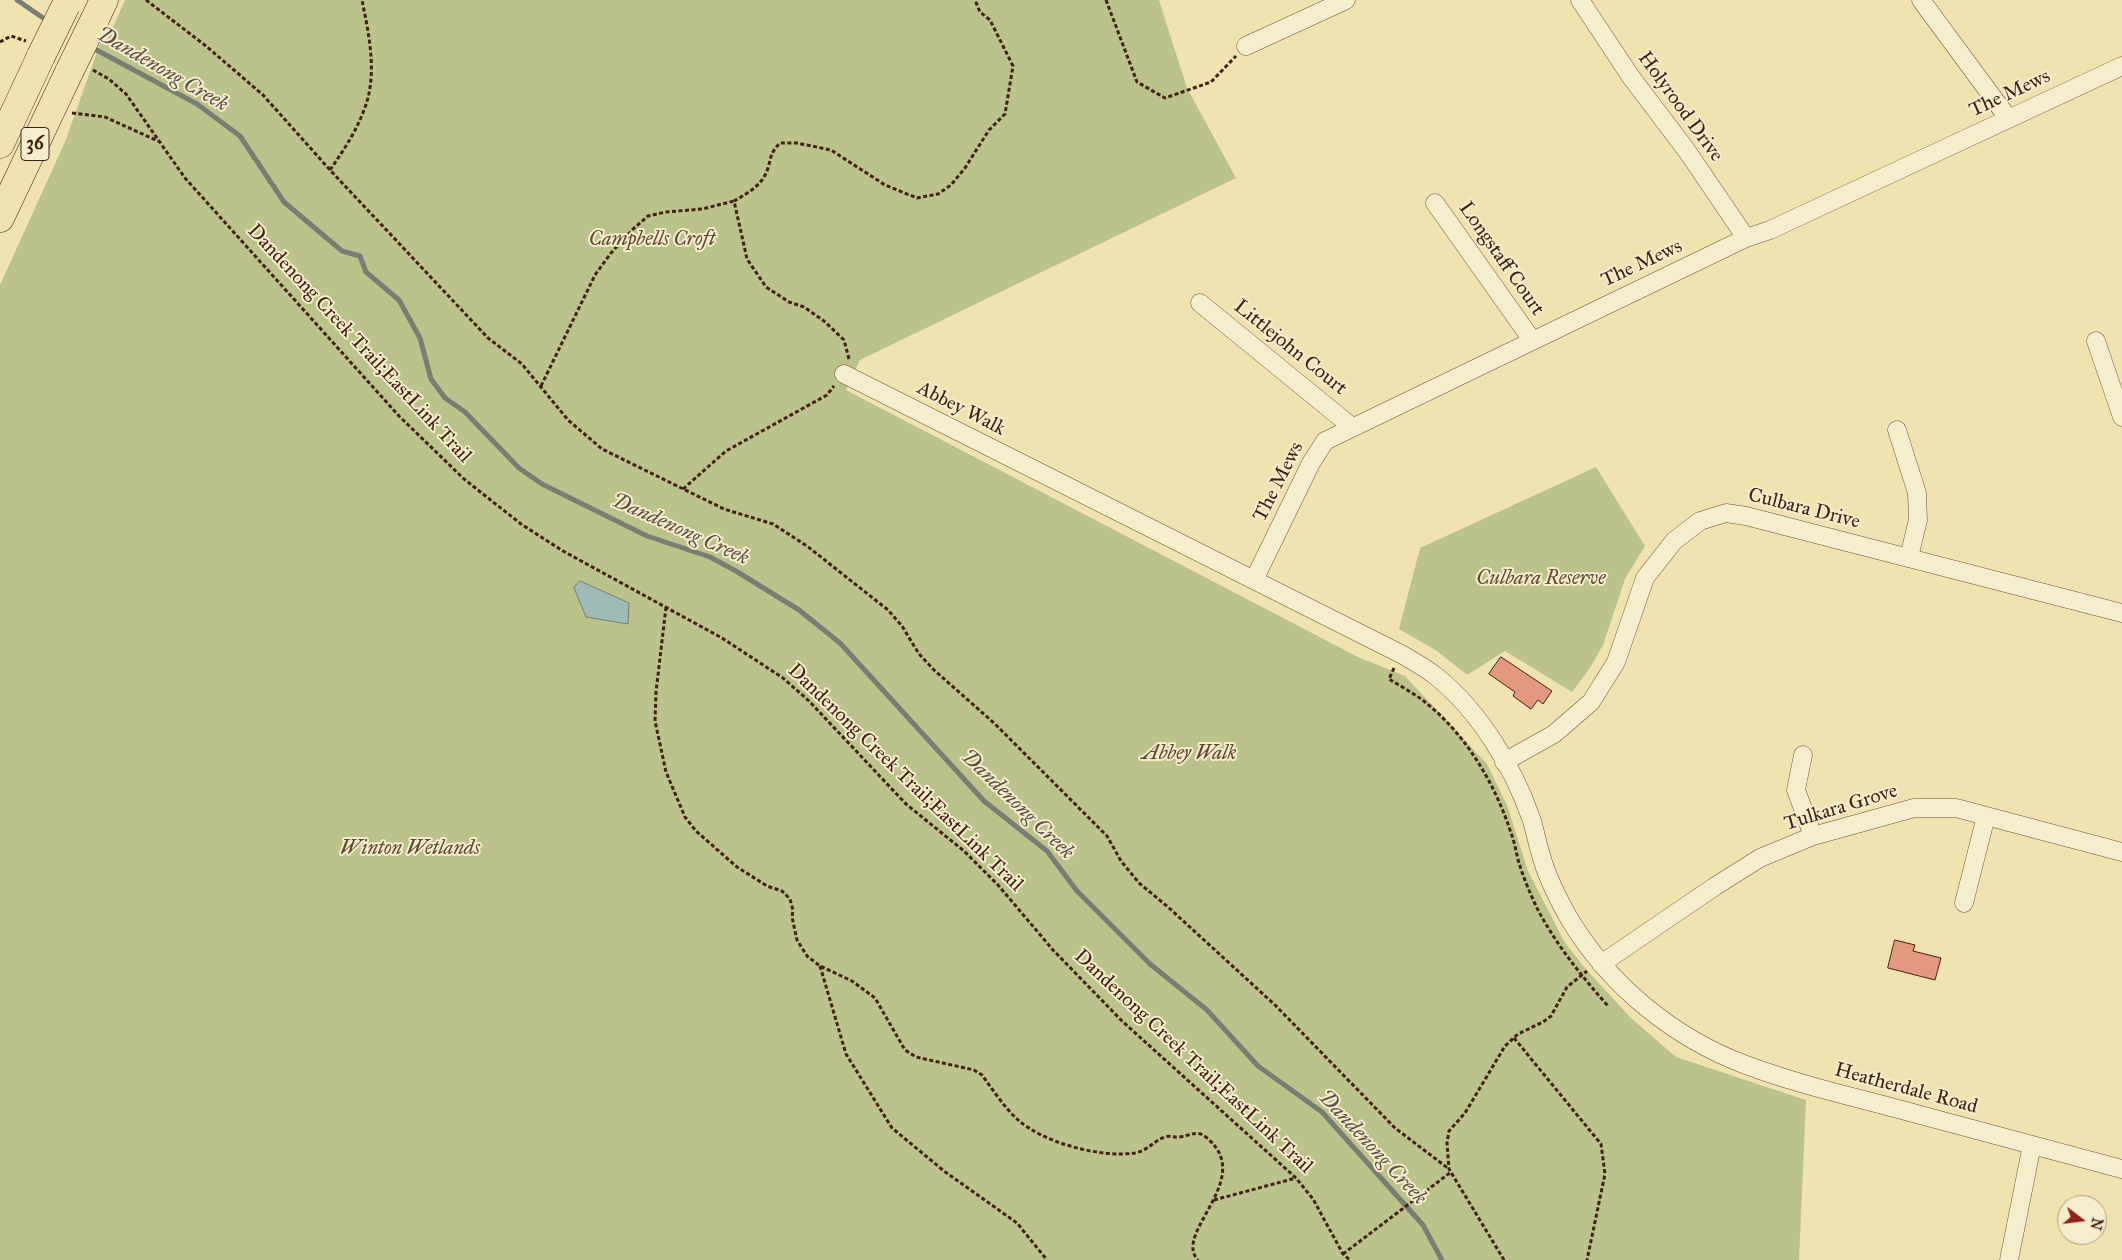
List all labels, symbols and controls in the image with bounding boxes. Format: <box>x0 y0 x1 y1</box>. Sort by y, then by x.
water label: Dandenong Creek <box>92 22 232 118</box>
street label: Holyrood Drive <box>1632 47 1728 167</box>
street label: The Mews <box>1966 65 2054 123</box>
road number: 36 <box>21 128 49 160</box>
street label: Longstaff Court <box>1453 198 1549 320</box>
street label: Dandenong Creek Trail;EastLink Trail <box>242 220 476 468</box>
park label: Campbells Croft <box>589 228 715 252</box>
street label: The Mews <box>1598 235 1686 293</box>
street label: Littlejohn Court <box>1229 295 1351 401</box>
street label: Abbey Walk <box>913 377 1009 441</box>
street label: The Mews <box>1249 438 1309 526</box>
street label: Culbara Drive <box>1746 484 1862 534</box>
water label: Dandenong Creek <box>607 488 753 572</box>
park label: Culbara Reserve <box>1476 567 1606 591</box>
street label: Dandenong Creek Trail;EastLink Trail <box>782 659 1028 897</box>
park label: Abbey Walk <box>1142 742 1236 766</box>
water label: Dandenong Creek <box>955 745 1079 865</box>
street label: Tulkara Grove <box>1781 779 1901 837</box>
park label: Winton Wetlands <box>340 837 480 861</box>
street label: Dandenong Creek Trail;EastLink Trail <box>1069 945 1317 1179</box>
street label: Heatherdale Road <box>1832 1058 1980 1120</box>
water label: Dandenong Creek <box>1312 1085 1432 1211</box>
north arrow <box>2057 1195 2107 1245</box>
text: N <box>2086 1216 2106 1232</box>

